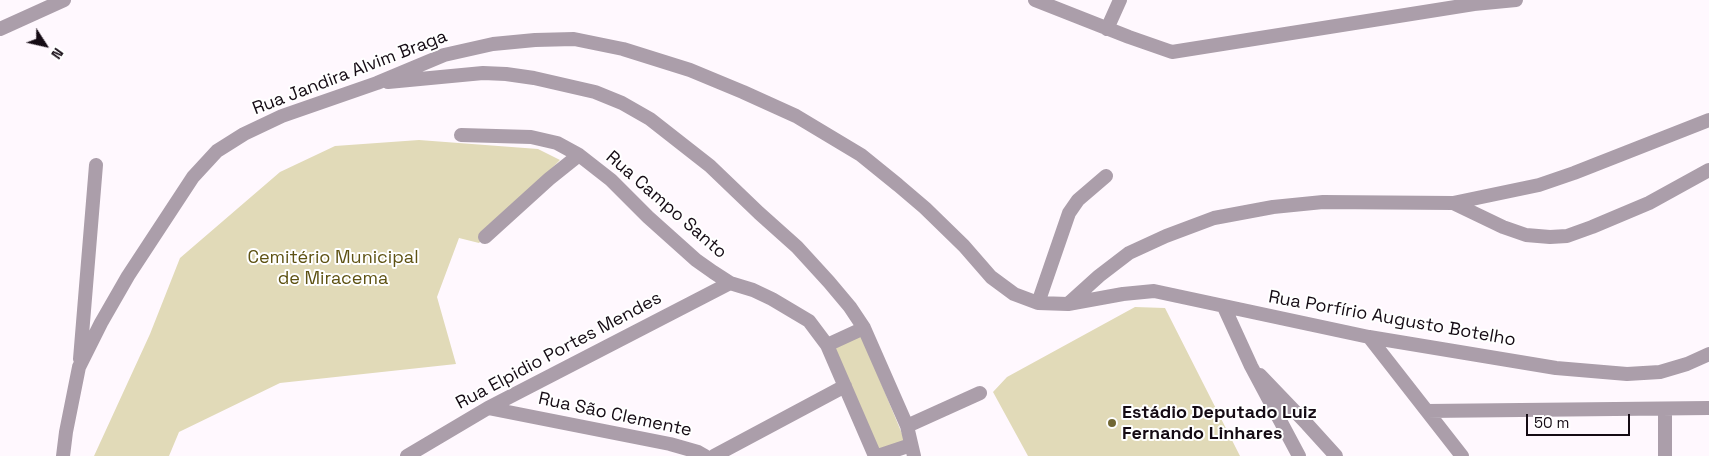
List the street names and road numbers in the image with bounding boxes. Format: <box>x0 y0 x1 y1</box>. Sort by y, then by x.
street label: Rua Jandira Alvim Braga <box>250 26 450 120</box>
street label: Rua Campo Santo <box>601 147 731 263</box>
street label: Rua Porfírio Augusto Botelho <box>1267 287 1517 351</box>
street label: Rua Elpidio Portes Mendes <box>452 288 666 414</box>
street label: Rua São Clemente <box>536 388 694 442</box>

